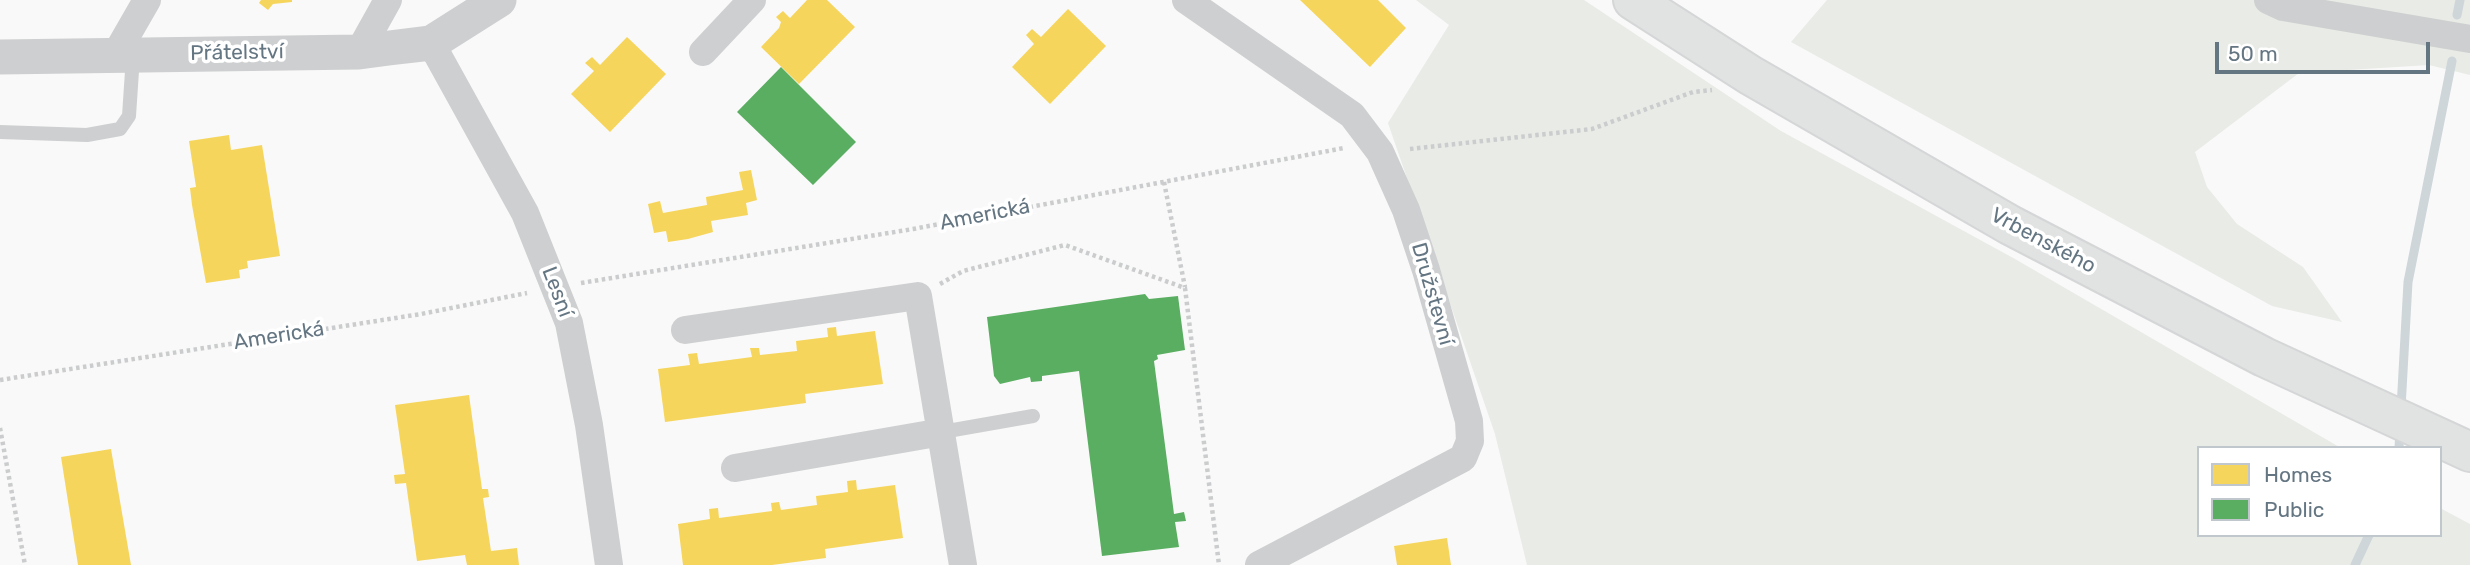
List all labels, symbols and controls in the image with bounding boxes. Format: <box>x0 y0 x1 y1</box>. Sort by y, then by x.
scale bar <box>2218 28 2433 72</box>
street label: Přátelství <box>190 40 284 66</box>
text: 50 m <box>2228 41 2278 66</box>
street label: Americká <box>938 194 1032 236</box>
street label: Vrbenského <box>1986 203 2100 279</box>
street label: Družstevní <box>1405 240 1459 348</box>
street label: Lesní <box>536 263 578 321</box>
street label: Americká <box>232 316 326 356</box>
legend <box>2197 446 2442 537</box>
text: Homes <box>2264 462 2332 487</box>
text: Public <box>2264 497 2324 522</box>

